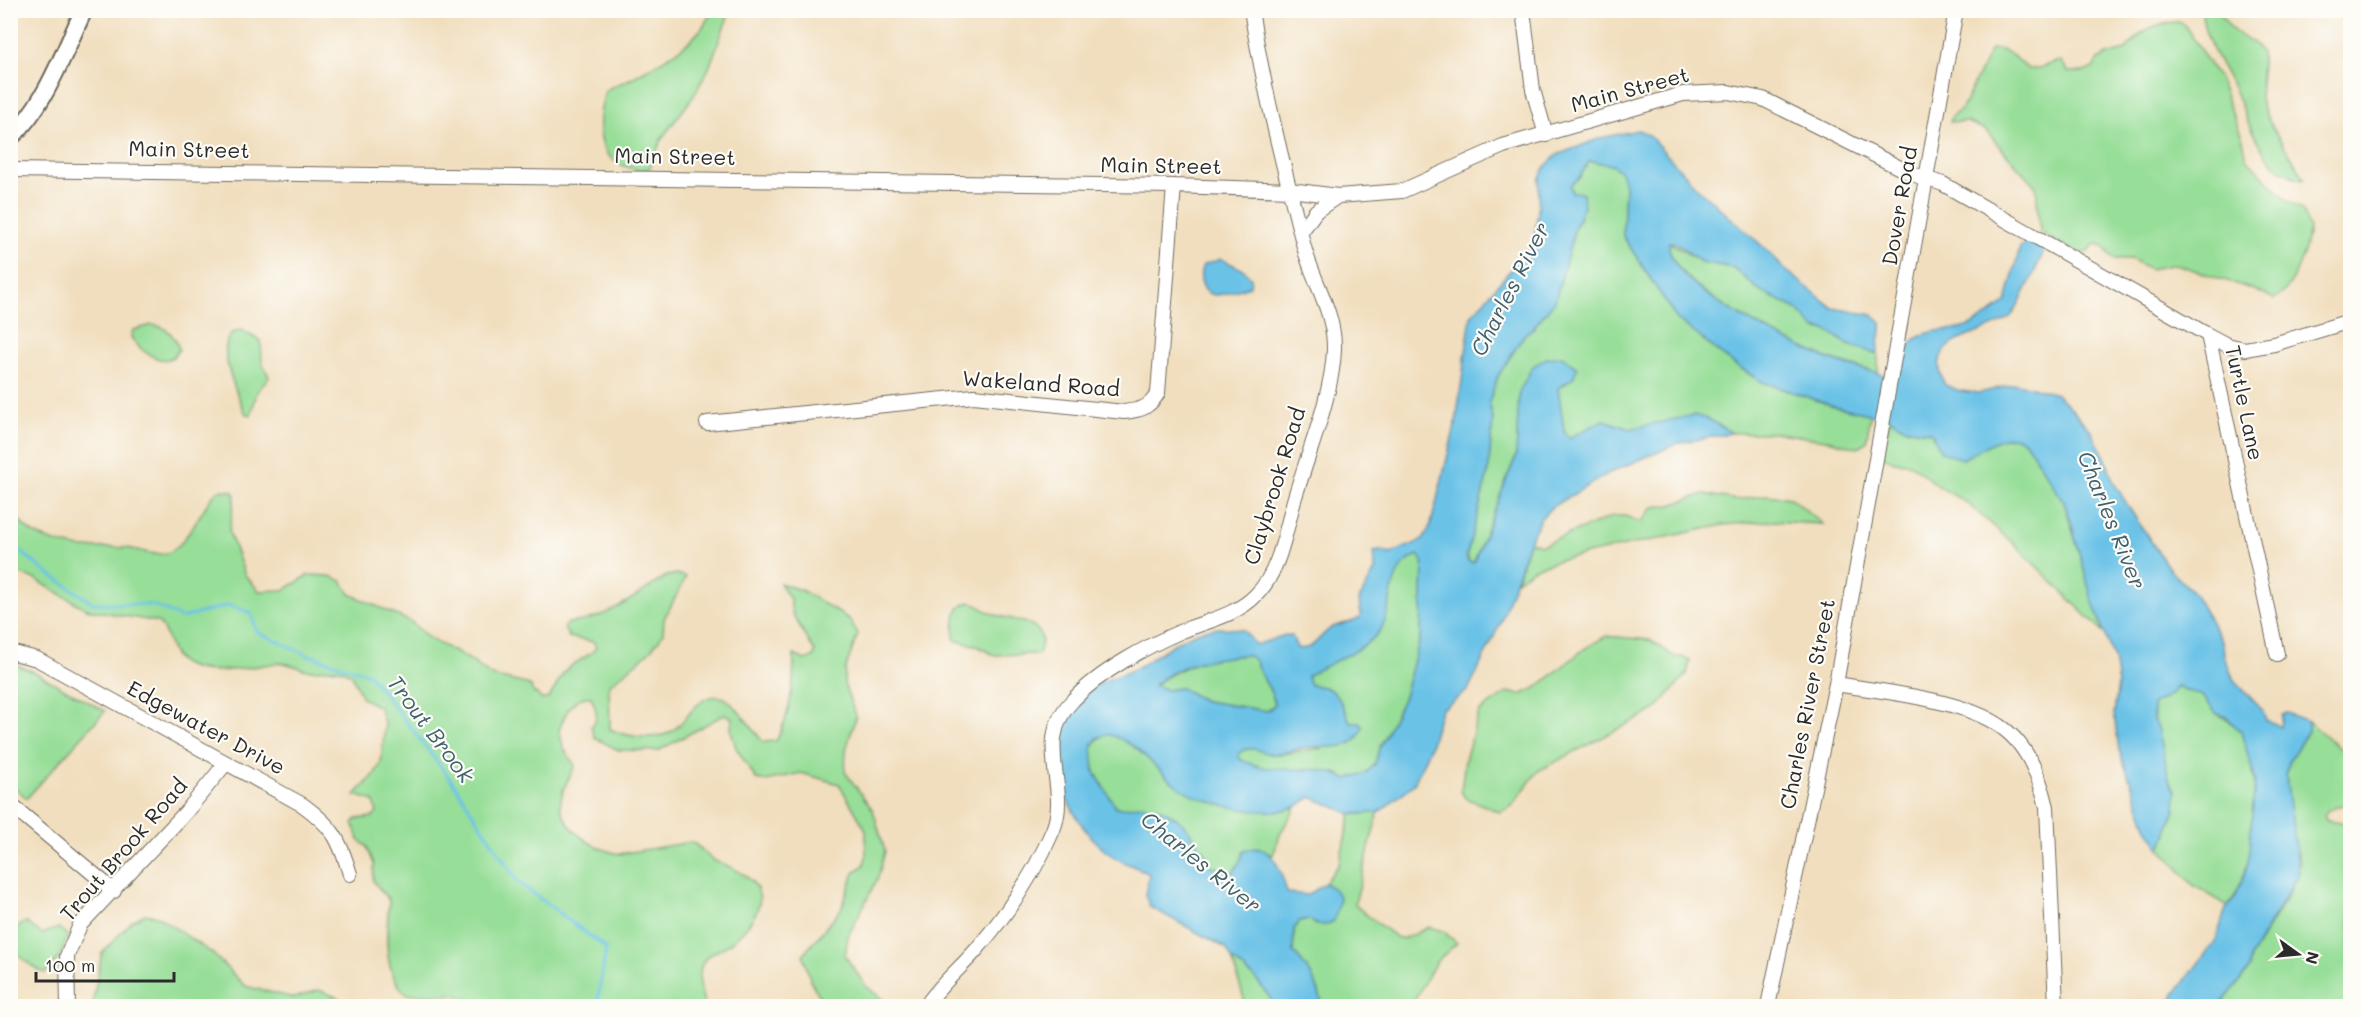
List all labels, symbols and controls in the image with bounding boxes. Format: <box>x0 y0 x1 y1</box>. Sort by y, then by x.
street label: Main Street <box>1567 60 1692 117</box>
street label: Main Street <box>128 134 250 163</box>
street label: Main Street <box>614 141 736 170</box>
street label: Dover Road <box>1875 144 1922 267</box>
street label: Main Street <box>1100 150 1222 179</box>
water label: Charles River <box>1463 217 1556 361</box>
street label: Turtle Lane <box>2220 343 2271 463</box>
street label: Wakeland Road <box>961 364 1121 401</box>
street label: Claybrook Road <box>1237 404 1310 568</box>
water label: Charles River <box>2072 446 2153 593</box>
street label: Charles River Street <box>1773 596 1840 811</box>
water label: Trout Brook <box>381 669 482 789</box>
street label: Edgewater Drive <box>123 674 290 780</box>
street label: Trout Brook Road <box>53 772 192 926</box>
water label: Charles River <box>1135 804 1268 919</box>
north arrow <box>2268 924 2328 984</box>
scale bar <box>36 945 174 983</box>
text: N <box>2301 949 2325 967</box>
text: 100 m <box>45 953 95 977</box>

